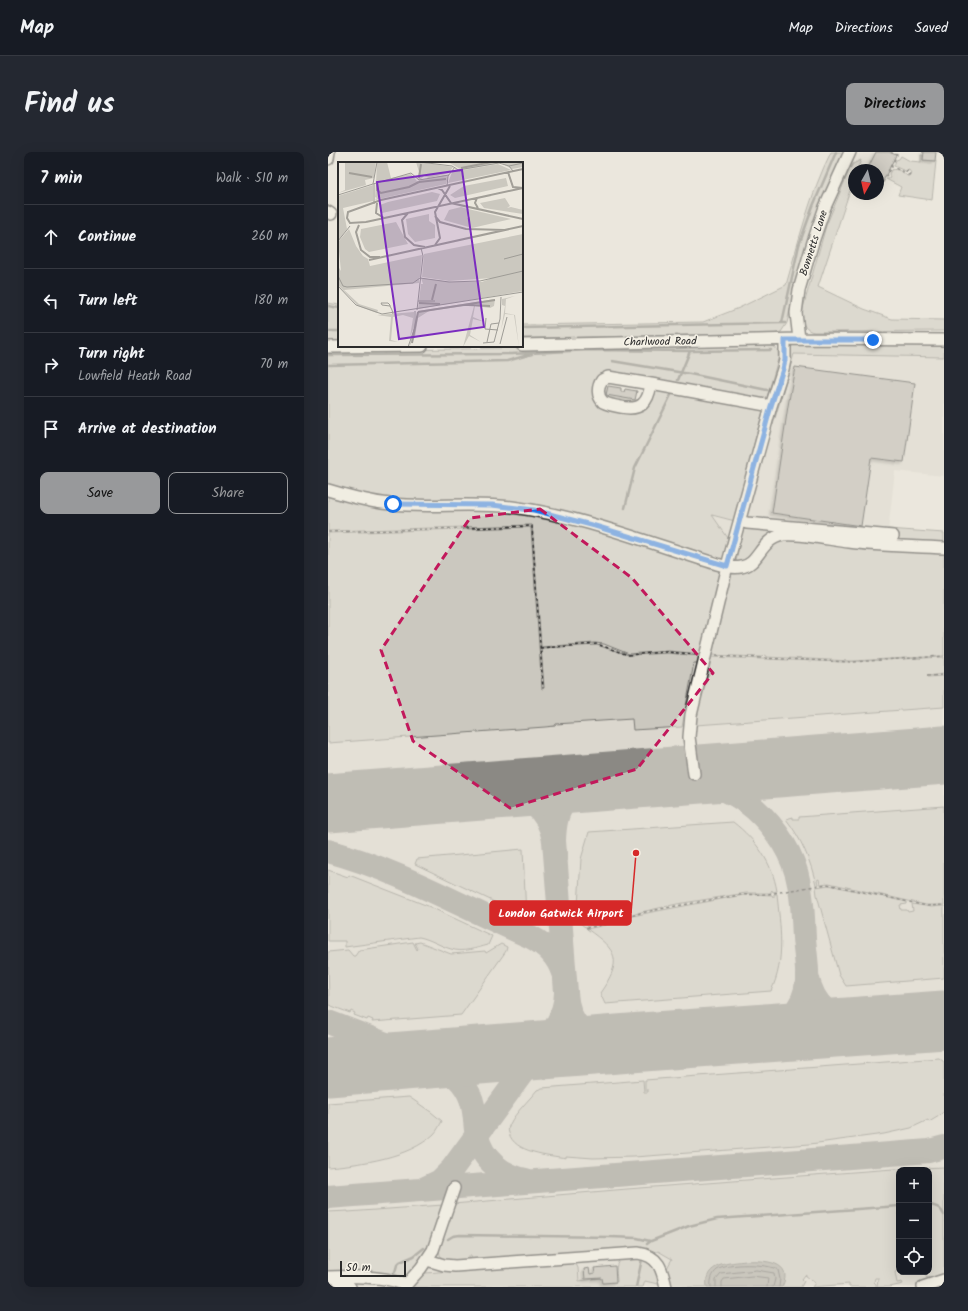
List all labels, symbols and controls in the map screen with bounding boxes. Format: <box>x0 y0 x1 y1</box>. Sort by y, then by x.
text: Map <box>20 13 54 43</box>
text: Map <box>788 17 813 39</box>
text: Directions <box>835 17 893 39</box>
text: Saved <box>915 17 948 39</box>
text: Find us <box>24 82 115 127</box>
button: Directions <box>846 83 944 125</box>
inset map <box>338 162 523 347</box>
north arrow <box>848 164 884 200</box>
text: 7 min <box>40 165 82 192</box>
text: Walk · 510 m <box>216 168 288 189</box>
street label: Bonnetts Lane <box>795 208 833 278</box>
text: Continue <box>78 225 136 249</box>
icon: ahead <box>40 226 62 248</box>
text: 260 m <box>251 226 288 247</box>
text: Turn left <box>78 289 138 313</box>
icon: left <box>40 290 62 312</box>
text: 180 m <box>254 290 288 311</box>
route end <box>864 331 882 349</box>
street label: Charlwood Road <box>623 332 697 352</box>
text: Turn right <box>78 342 145 366</box>
icon: right <box>40 354 62 376</box>
text: 70 m <box>260 354 288 375</box>
text: Lowfield Heath Road <box>78 366 191 387</box>
text: Arrive at destination <box>78 417 217 441</box>
icon: arrive <box>40 418 62 440</box>
button: Save <box>40 472 160 514</box>
button: Share <box>168 472 288 514</box>
route start <box>384 495 402 513</box>
callout: London Gatwick Airport <box>490 901 631 925</box>
text: London Gatwick Airport <box>498 904 624 923</box>
map controls <box>896 1167 932 1275</box>
button: + <box>896 1167 932 1203</box>
button: − <box>896 1203 932 1239</box>
button: locate <box>896 1239 932 1275</box>
scale bar <box>340 1259 406 1278</box>
text: 50 m <box>346 1259 371 1277</box>

